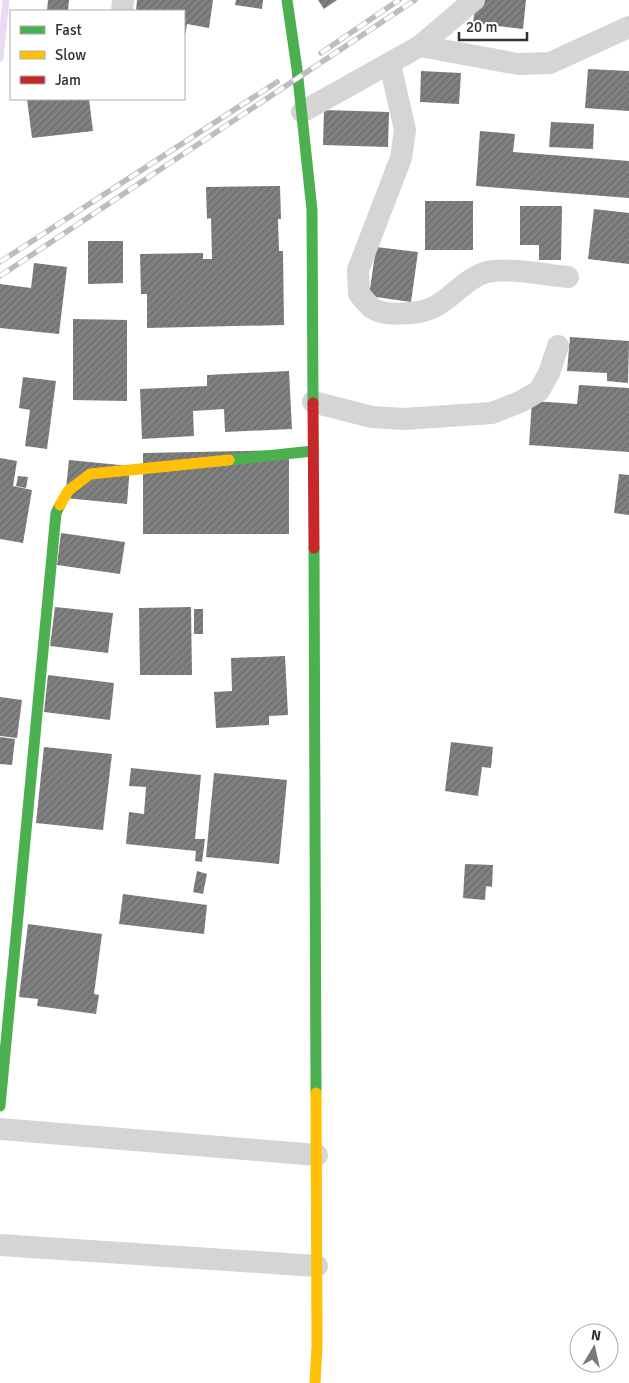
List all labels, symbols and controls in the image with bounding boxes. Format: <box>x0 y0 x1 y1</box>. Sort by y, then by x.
legend <box>10 10 185 100</box>
scale bar <box>459 10 526 42</box>
text: 20 m <box>466 18 497 36</box>
text: Fast <box>55 21 82 39</box>
text: Slow <box>55 46 86 64</box>
text: Jam <box>55 71 81 89</box>
north arrow <box>569 1323 619 1373</box>
text: N <box>590 1326 602 1345</box>

